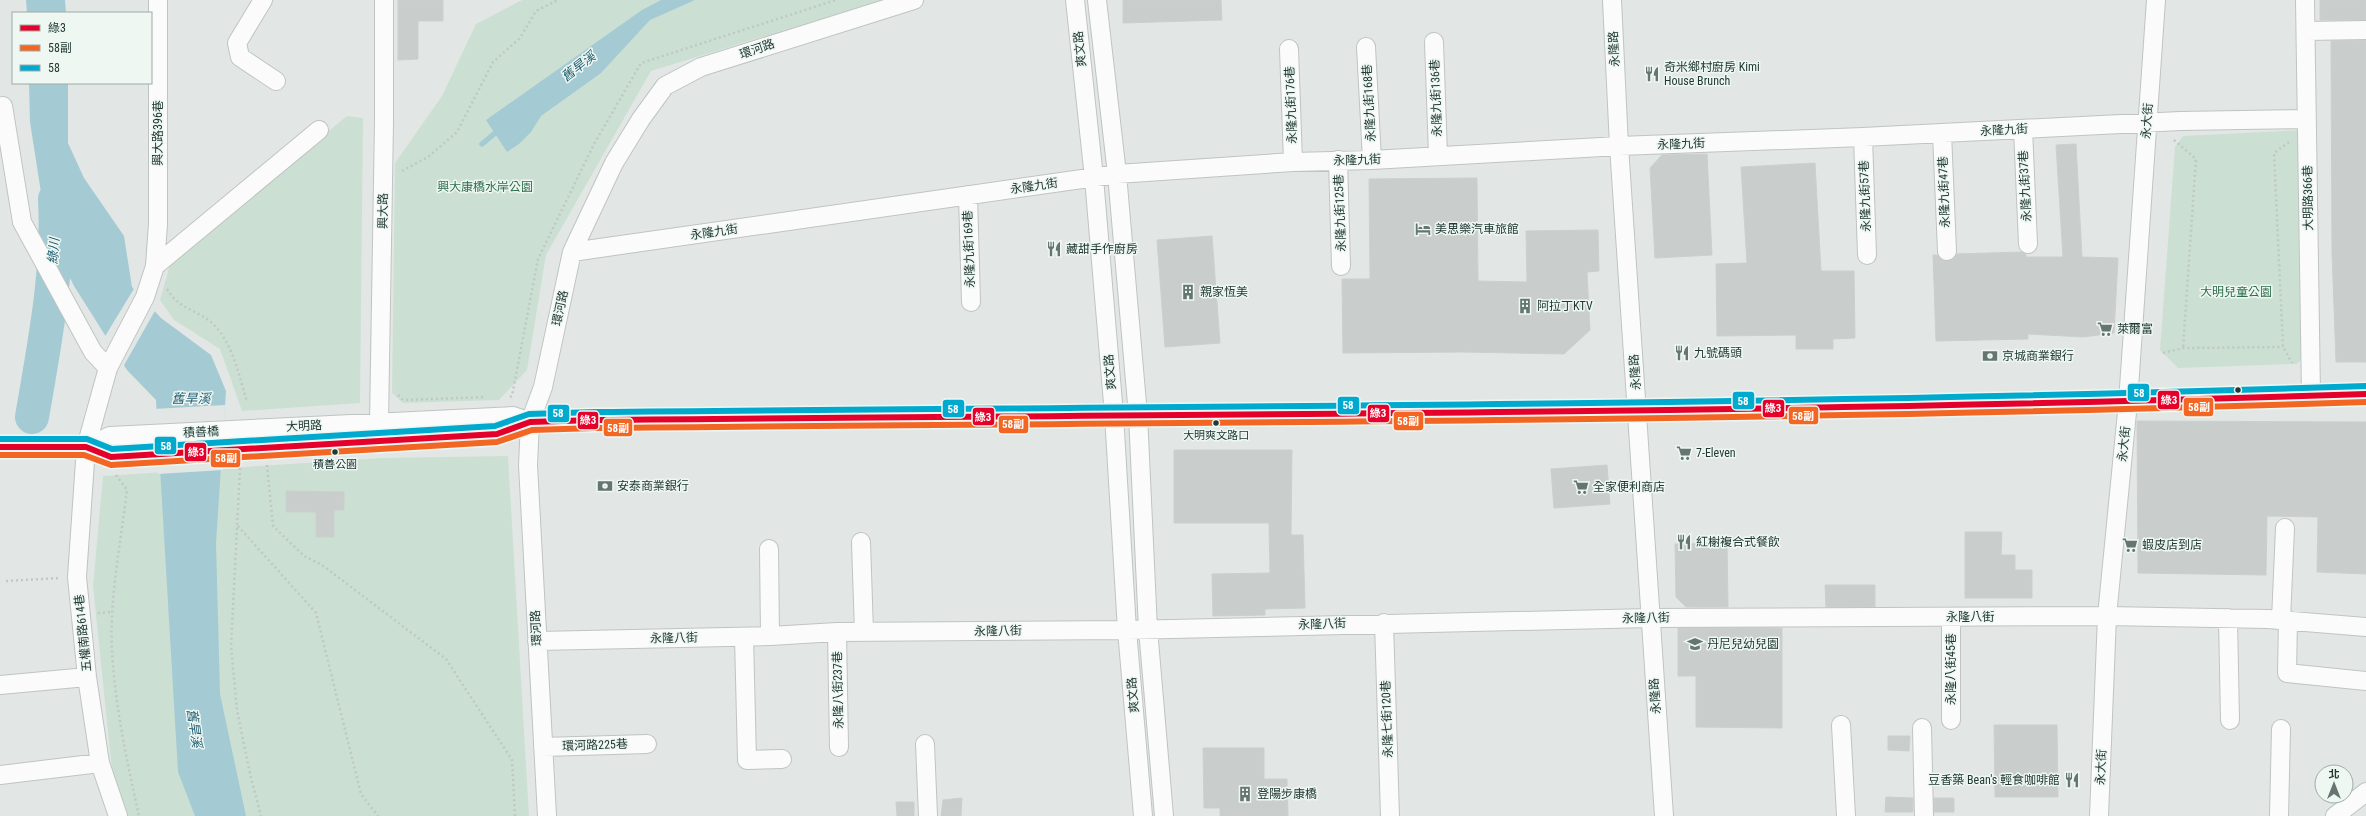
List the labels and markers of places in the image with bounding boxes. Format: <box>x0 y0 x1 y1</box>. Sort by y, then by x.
place label: 奇米鄉村廚房 Kimi House Brunch <box>1664 60 1760 88</box>
restaurant icon: 奇米鄉村廚房 Kimi House Brunch <box>1643 65 1661 83</box>
hotel icon: 美思樂汽車旅館 <box>1414 220 1432 238</box>
place label: 美思樂汽車旅館 <box>1435 222 1519 236</box>
restaurant icon: 藏甜手作廚房 <box>1045 240 1063 258</box>
place label: 藏甜手作廚房 <box>1066 242 1138 256</box>
building icon: 親家恆美 <box>1179 283 1197 301</box>
place label: 親家恆美 <box>1200 285 1248 299</box>
building icon: 阿拉丁KTV <box>1516 297 1534 315</box>
place label: 阿拉丁KTV <box>1537 299 1593 313</box>
supermarket icon: 萊爾富 <box>2096 320 2114 338</box>
place label: 萊爾富 <box>2117 322 2153 336</box>
restaurant icon: 九號碼頭 <box>1673 344 1691 362</box>
place label: 九號碼頭 <box>1694 346 1742 360</box>
bank icon: 京城商業銀行 <box>1981 347 1999 365</box>
place label: 京城商業銀行 <box>2002 349 2074 363</box>
unlabelled marker <box>2233 385 2243 395</box>
marker: 大明爽文路口 <box>1211 418 1221 428</box>
place label: 大明爽文路口 <box>1183 429 1249 442</box>
supermarket icon: 7-Eleven <box>1675 444 1693 462</box>
place label: 7-Eleven <box>1696 446 1736 460</box>
marker: 積善公園 <box>330 447 340 457</box>
place label: 積善公園 <box>313 458 357 471</box>
bank icon: 安泰商業銀行 <box>596 477 614 495</box>
supermarket icon: 全家便利商店 <box>1572 478 1590 496</box>
place label: 安泰商業銀行 <box>617 479 689 493</box>
place label: 全家便利商店 <box>1593 480 1665 494</box>
restaurant icon: 紅榭複合式餐飲 <box>1675 533 1693 551</box>
place label: 紅榭複合式餐飲 <box>1696 535 1780 549</box>
supermarket icon: 蝦皮店到店 <box>2121 536 2139 554</box>
place label: 蝦皮店到店 <box>2142 538 2202 552</box>
school or university icon: 丹尼兒幼兒園 <box>1686 635 1704 653</box>
place label: 丹尼兒幼兒園 <box>1707 637 1779 651</box>
restaurant icon: 豆香築 Bean's 輕食咖啡館 <box>2063 771 2081 789</box>
place label: 豆香築 Bean's 輕食咖啡館 <box>1928 773 2060 787</box>
building icon: 登陽步康橋 <box>1236 785 1254 803</box>
place label: 登陽步康橋 <box>1257 787 1317 801</box>

